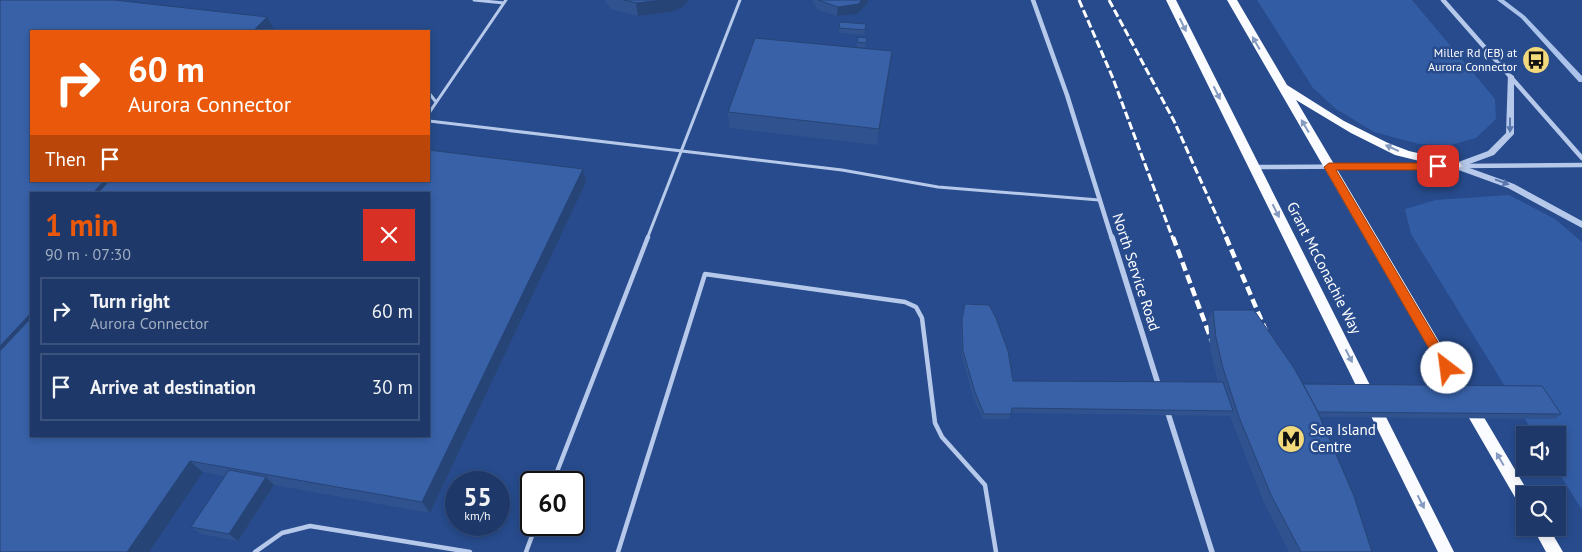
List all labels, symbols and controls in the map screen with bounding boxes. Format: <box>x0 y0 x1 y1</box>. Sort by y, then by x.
one-way arrow <box>1179 17 1187 32</box>
one-way arrow <box>1252 36 1261 49</box>
place label: Miller Rd (EB) at Aurora Connector <box>1428 45 1517 74</box>
bus stop icon: Miller Rd (EB) at Aurora Connector <box>1521 45 1551 75</box>
text: 60 m <box>128 46 205 92</box>
icon: right <box>45 50 110 115</box>
one-way arrow <box>1213 85 1221 100</box>
text: Aurora Connector <box>128 90 291 118</box>
one-way arrow <box>1506 117 1514 133</box>
one-way arrow <box>1301 118 1309 133</box>
one-way arrow <box>1385 144 1399 152</box>
icon: arrive <box>96 145 124 173</box>
pin <box>1417 145 1459 187</box>
text: Then <box>45 147 86 171</box>
icon: arrive <box>1424 152 1452 180</box>
one-way arrow <box>1494 179 1509 187</box>
street label: Grant McConachie Way <box>1283 198 1366 337</box>
one-way arrow <box>1272 204 1280 218</box>
text: 1 min <box>45 205 118 244</box>
button: close <box>363 209 415 261</box>
street label: North Service Road <box>1108 211 1164 333</box>
text: 90 m · 07:30 <box>45 244 131 264</box>
text: Turn right <box>90 289 170 313</box>
icon: right <box>47 297 75 325</box>
text: 60 m <box>372 299 413 323</box>
text: Aurora Connector <box>90 313 209 333</box>
position arrow <box>1420 341 1472 393</box>
one-way arrow <box>1345 349 1353 363</box>
icon: arrive <box>47 373 75 401</box>
text: Arrive at destination <box>90 375 256 399</box>
text: 30 m <box>372 375 413 399</box>
place label: Sea Island Centre <box>1310 420 1376 456</box>
metro station icon: Sea Island Centre <box>1276 424 1306 454</box>
map controls <box>1516 426 1566 536</box>
button: sound <box>1516 426 1566 476</box>
one-way arrow <box>1496 452 1505 465</box>
speed limit sign: 60 <box>520 471 585 536</box>
text: 55 <box>463 481 492 513</box>
button: search <box>1516 486 1566 536</box>
one-way arrow <box>1417 494 1425 509</box>
text: km/h <box>464 508 491 523</box>

